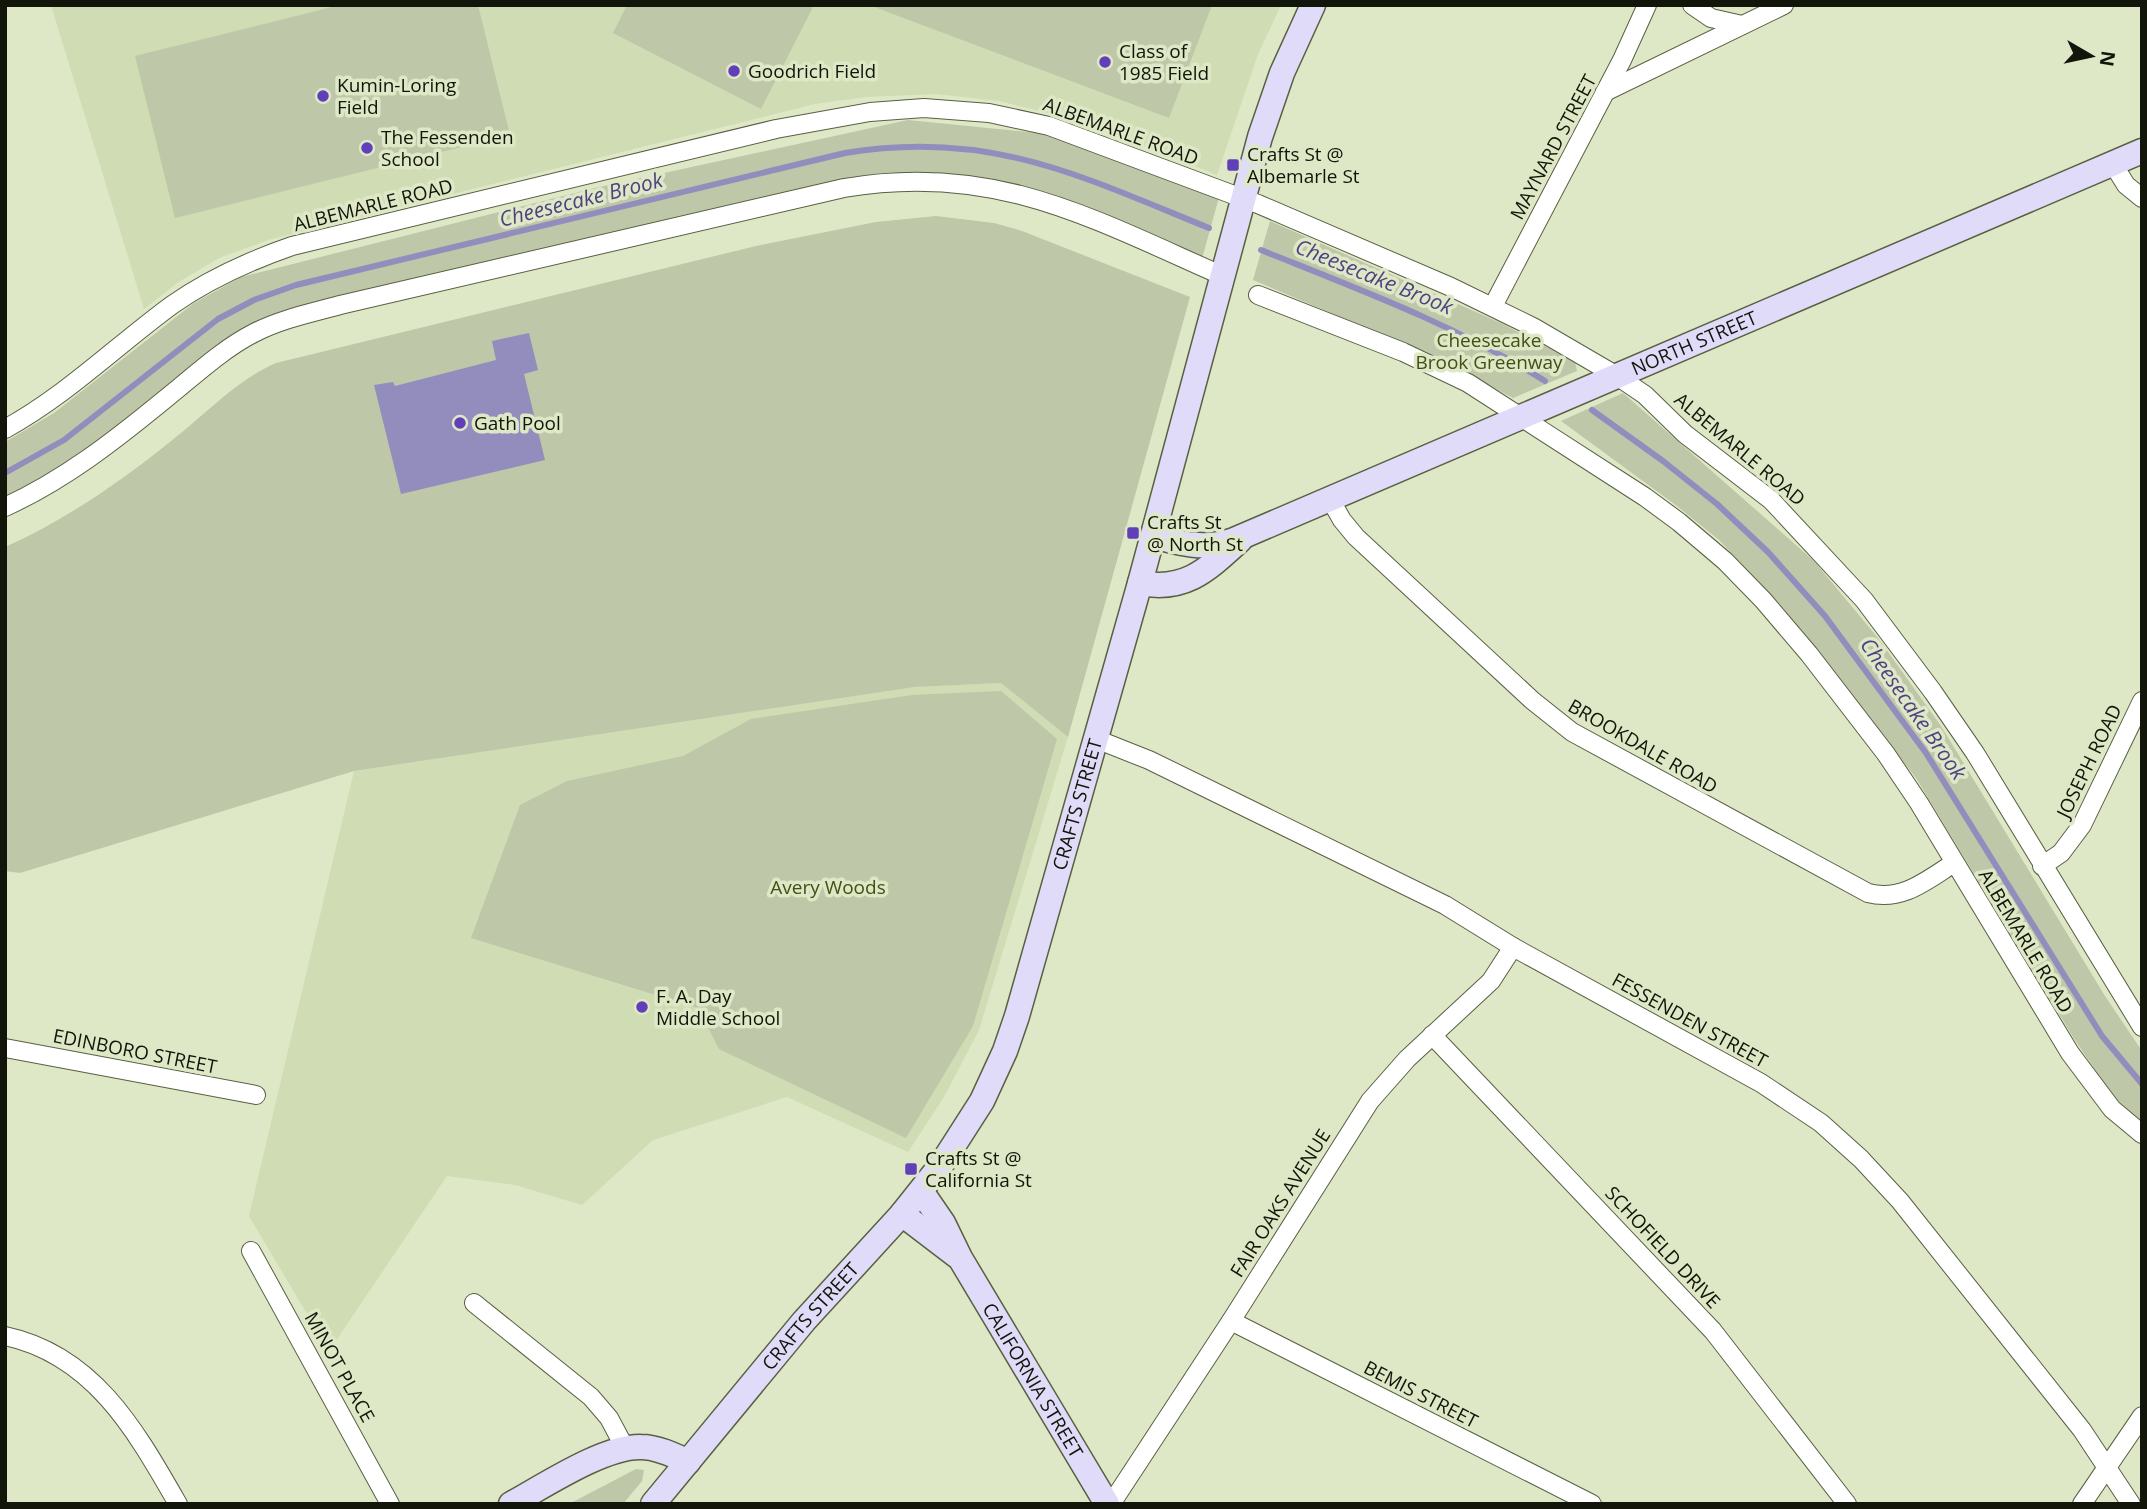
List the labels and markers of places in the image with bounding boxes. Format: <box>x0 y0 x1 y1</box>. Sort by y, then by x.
place label: Class of 1985 Field <box>1119 38 1209 86</box>
marker: Class of 1985 Field <box>1097 54 1113 70</box>
place label: Goodrich Field <box>748 58 876 84</box>
marker: Goodrich Field <box>726 63 742 79</box>
place label: Kumin-Loring Field <box>337 72 456 120</box>
marker: Kumin-Loring Field <box>315 88 331 104</box>
place label: The Fessenden School <box>381 124 514 172</box>
marker: The Fessenden School <box>359 140 375 156</box>
place label: Crafts St @ Albemarle St <box>1247 141 1360 189</box>
marker: Crafts St @ Albemarle St <box>1225 157 1241 173</box>
place label: Gath Pool <box>474 410 561 436</box>
marker: Gath Pool <box>452 415 468 431</box>
place label: Crafts St @ North St <box>1147 509 1243 557</box>
marker: Crafts St @ North St <box>1125 525 1141 541</box>
place label: F. A. Day Middle School <box>656 983 780 1031</box>
marker: F. A. Day Middle School <box>634 999 650 1015</box>
place label: Crafts St @ California St <box>925 1145 1032 1193</box>
marker: Crafts St @ California St <box>903 1161 919 1177</box>

